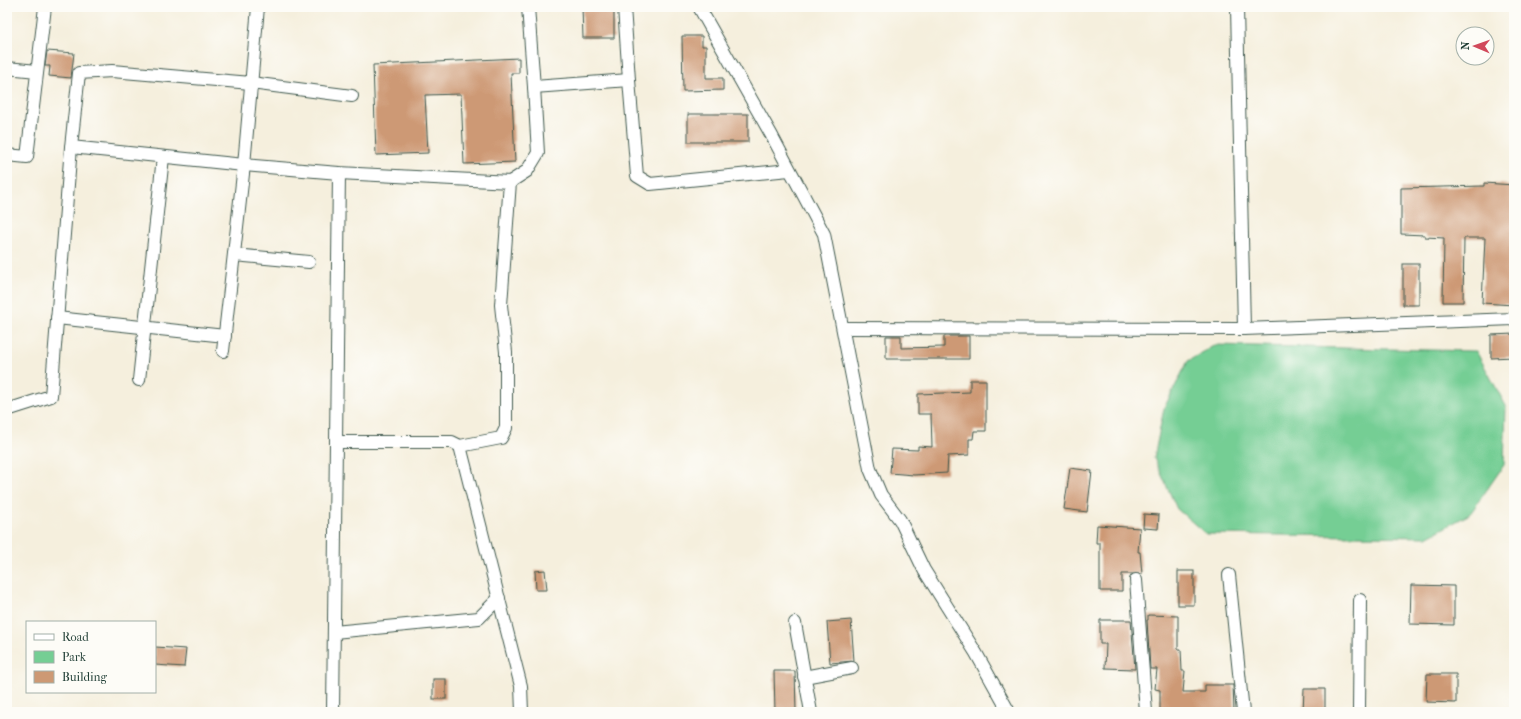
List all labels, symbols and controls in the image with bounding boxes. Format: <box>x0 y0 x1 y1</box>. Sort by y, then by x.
north arrow <box>1455 26 1495 66</box>
text: N <box>1459 41 1472 50</box>
legend <box>26 621 156 693</box>
text: Road <box>62 630 89 644</box>
text: Park <box>62 650 87 664</box>
text: Building <box>62 670 107 684</box>

